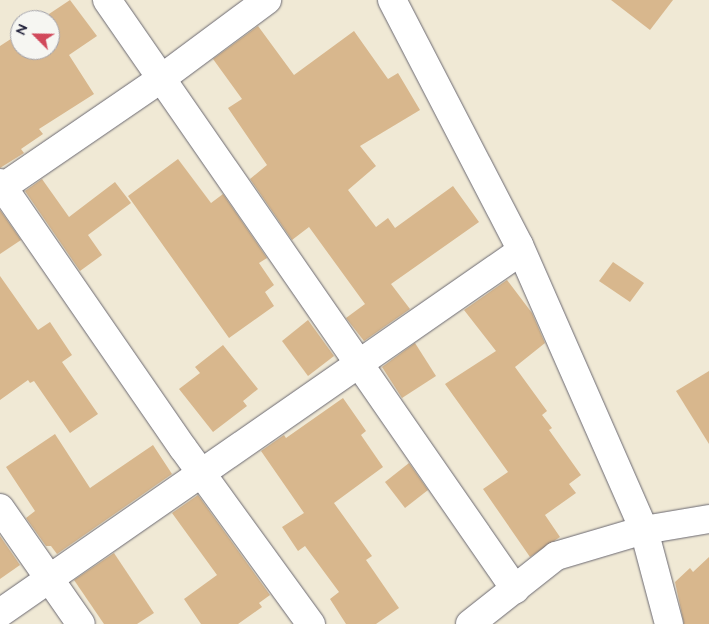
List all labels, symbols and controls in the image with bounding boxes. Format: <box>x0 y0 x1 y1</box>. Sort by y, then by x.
north arrow <box>10 10 60 60</box>
text: N <box>11 22 33 37</box>

